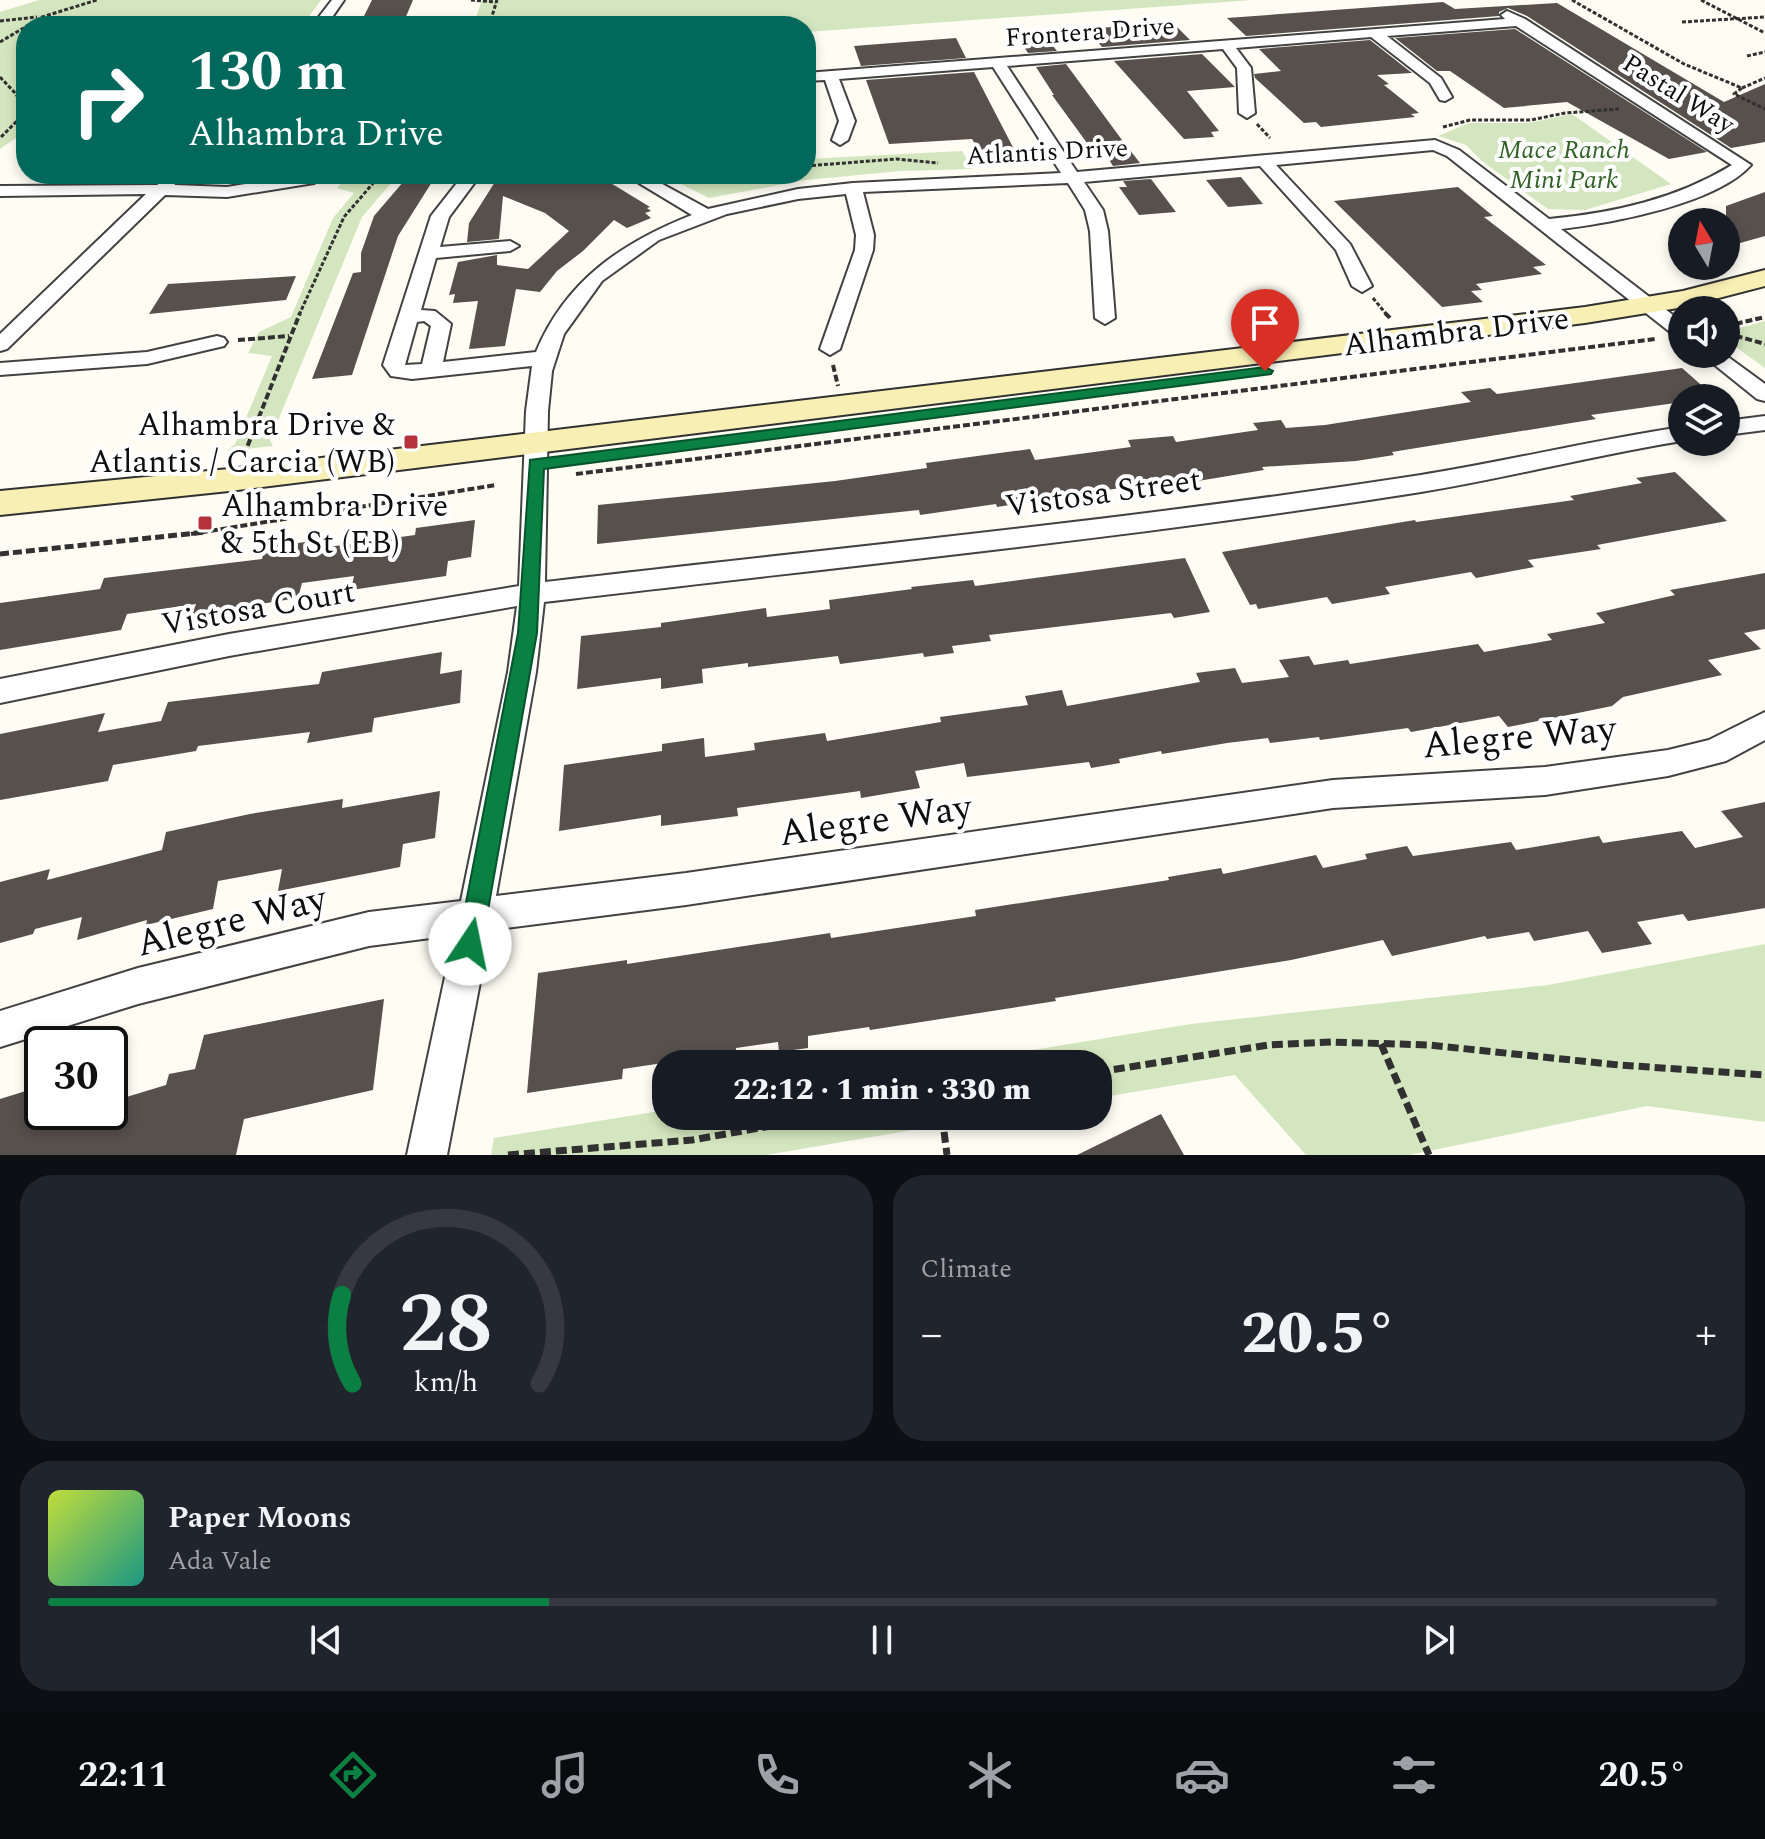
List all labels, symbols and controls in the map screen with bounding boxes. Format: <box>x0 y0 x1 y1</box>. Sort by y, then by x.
street label: Frontera Drive <box>1004 6 1176 58</box>
text: 130 m <box>188 30 347 115</box>
street label: Pastal Way <box>1615 44 1744 145</box>
icon: right <box>56 48 160 152</box>
text: Alhambra Drive <box>188 107 444 162</box>
street label: Atlantis Drive <box>965 128 1129 176</box>
park label: Mace Ranch Mini Park <box>1498 130 1630 200</box>
north arrow <box>1668 208 1740 280</box>
map controls <box>1668 208 1740 456</box>
pin <box>1231 289 1299 371</box>
street label: Alhambra Drive <box>1340 294 1572 371</box>
button: sound <box>1668 296 1740 368</box>
icon: arrive <box>1243 301 1287 345</box>
button: layers <box>1668 384 1740 456</box>
place label: Alhambra Drive & Atlantis / Carcia (WB) <box>89 401 396 487</box>
marker: Alhambra Drive & Atlantis / Carcia (WB) <box>402 433 420 451</box>
street label: Vistosa Street <box>1002 455 1204 531</box>
place label: Alhambra Drive & 5th St (EB) <box>221 482 448 568</box>
marker: Alhambra Drive & 5th St (EB) <box>196 514 214 532</box>
street label: Vistosa Court <box>158 567 359 650</box>
street label: Alegre Way <box>1420 700 1620 775</box>
street label: Alegre Way <box>775 779 977 863</box>
street label: Alegre Way <box>130 870 334 974</box>
position arrow <box>428 902 512 986</box>
speed limit sign: 30 <box>24 1026 128 1130</box>
text: 22:12 · 1 min · 330 m <box>733 1067 1031 1113</box>
text: Climate <box>921 1249 1012 1289</box>
text: 28 <box>400 1262 493 1389</box>
text: 20.5° <box>1241 1288 1396 1380</box>
text: − <box>921 1301 943 1368</box>
text: + <box>1695 1301 1717 1368</box>
text: km/h <box>414 1361 478 1404</box>
text: Paper Moons <box>168 1495 352 1541</box>
text: Ada Vale <box>168 1541 271 1581</box>
icon: previous <box>304 1618 348 1662</box>
icon: pause <box>860 1618 904 1662</box>
icon: next <box>1417 1618 1461 1662</box>
icon: directions <box>325 1747 381 1803</box>
icon: music <box>537 1747 593 1803</box>
icon: phone <box>749 1747 805 1803</box>
icon: climate <box>962 1747 1018 1803</box>
icon: car <box>1174 1747 1230 1803</box>
icon: filters <box>1386 1747 1442 1803</box>
text: 22:11 <box>78 1748 169 1803</box>
text: 20.5° <box>1599 1748 1687 1803</box>

